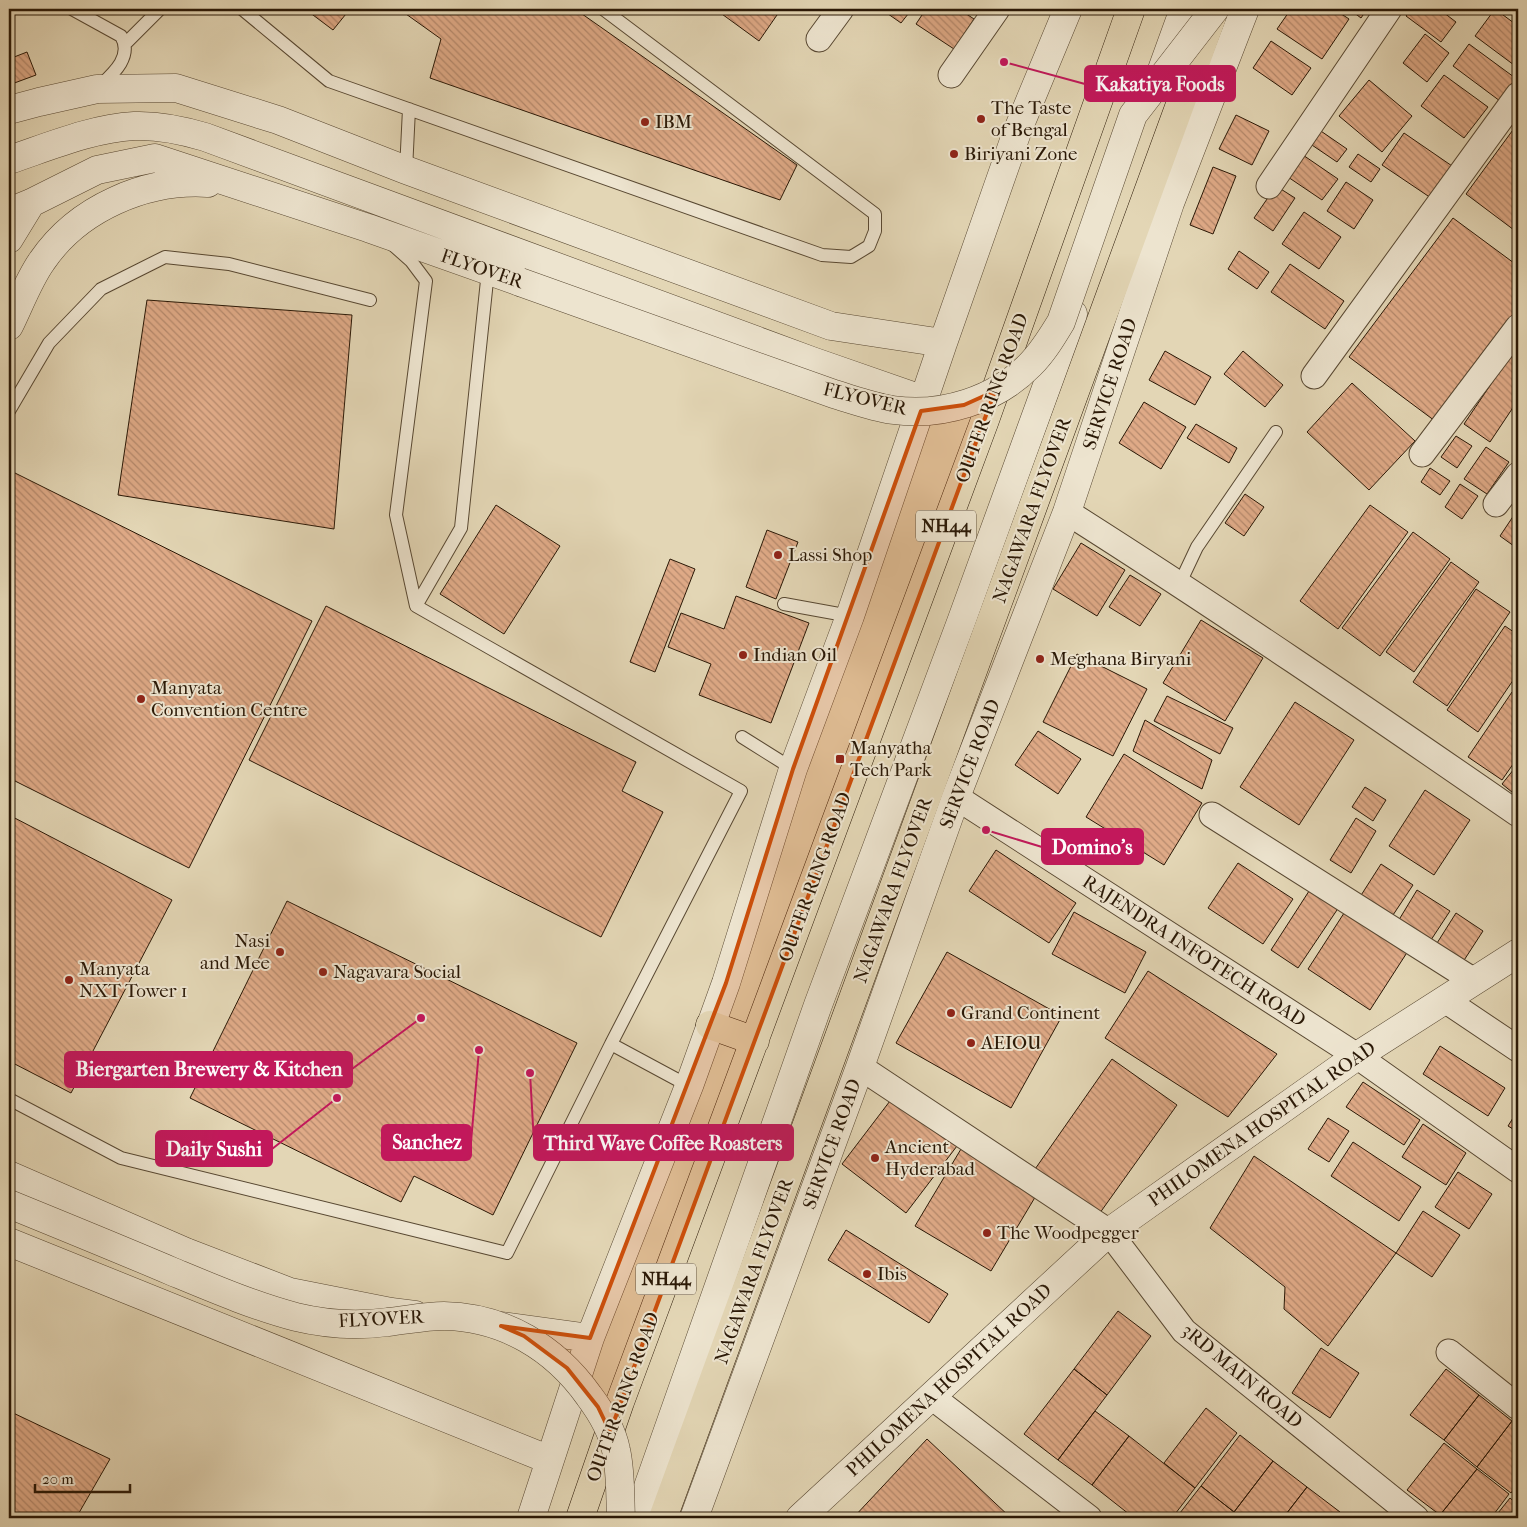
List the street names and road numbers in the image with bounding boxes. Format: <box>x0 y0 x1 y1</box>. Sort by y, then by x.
street label: FLYOVER <box>438 245 527 294</box>
street label: OUTER RING ROAD <box>951 310 1033 486</box>
street label: SERVICE ROAD <box>1078 315 1142 453</box>
street label: FLYOVER <box>821 378 910 420</box>
street label: NAGAWARA FLYOVER <box>988 413 1076 606</box>
road number: NH44 <box>916 511 976 542</box>
street label: SERVICE ROAD <box>935 696 1005 832</box>
street label: OUTER RING ROAD <box>774 789 856 965</box>
street label: NAGAWARA FLYOVER <box>849 793 937 986</box>
street label: RAJENDRA INFOTECH ROAD <box>1078 871 1310 1031</box>
street label: PHILOMENA HOSPITAL ROAD <box>1144 1037 1380 1211</box>
street label: SERVICE ROAD <box>798 1076 866 1212</box>
street label: NAGAWARA FLYOVER <box>710 1174 798 1367</box>
road number: NH44 <box>636 1264 696 1295</box>
street label: PHILOMENA HOSPITAL ROAD <box>842 1279 1056 1481</box>
street label: FLYOVER <box>338 1306 426 1332</box>
street label: OUTER RING ROAD <box>582 1309 664 1485</box>
street label: 3RD MAIN ROAD <box>1177 1319 1307 1433</box>

